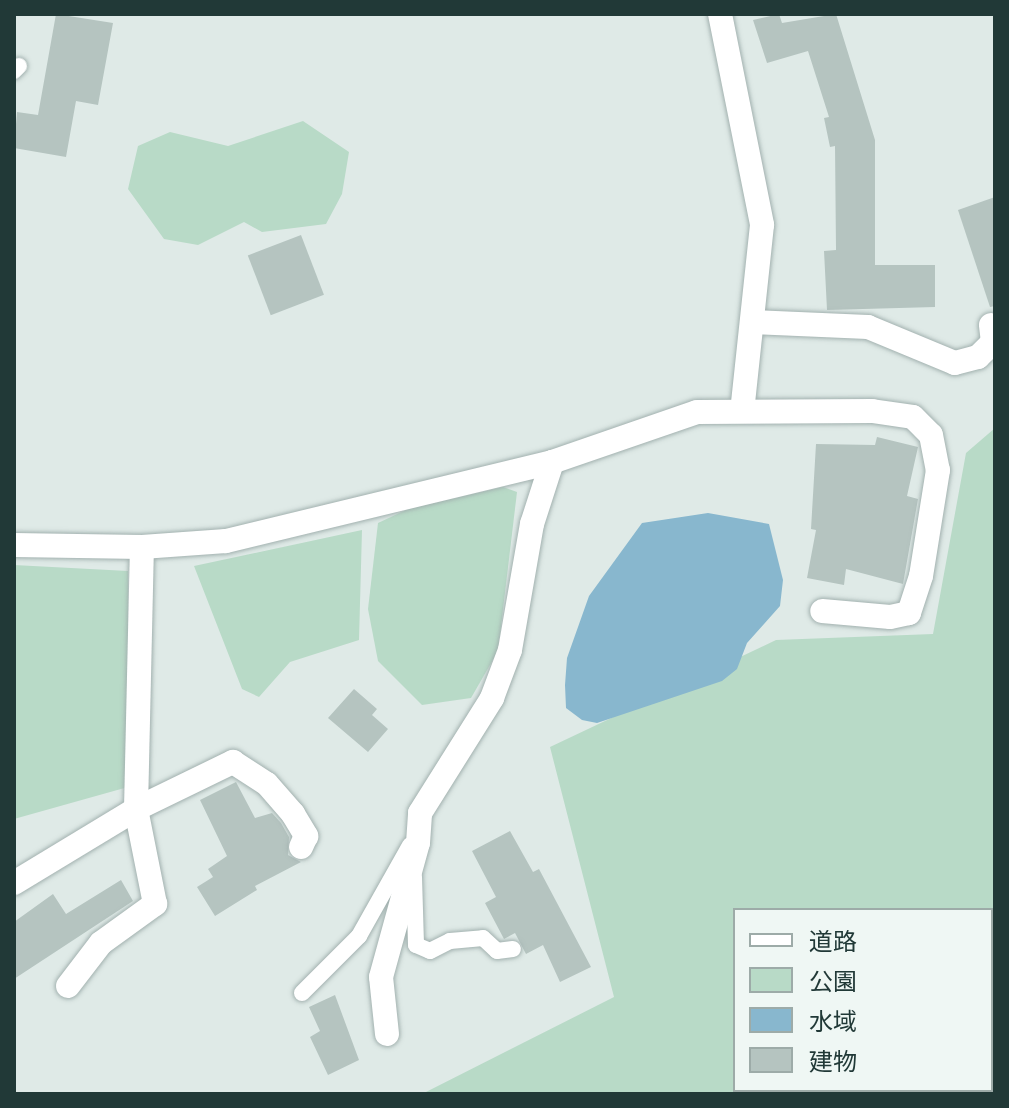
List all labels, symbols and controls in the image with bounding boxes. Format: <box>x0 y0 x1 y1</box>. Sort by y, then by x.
legend <box>733 908 993 1092</box>
text: 道路 <box>809 926 857 958</box>
text: 公園 <box>809 966 857 998</box>
text: 水域 <box>809 1006 857 1038</box>
text: 建物 <box>809 1046 857 1078</box>

